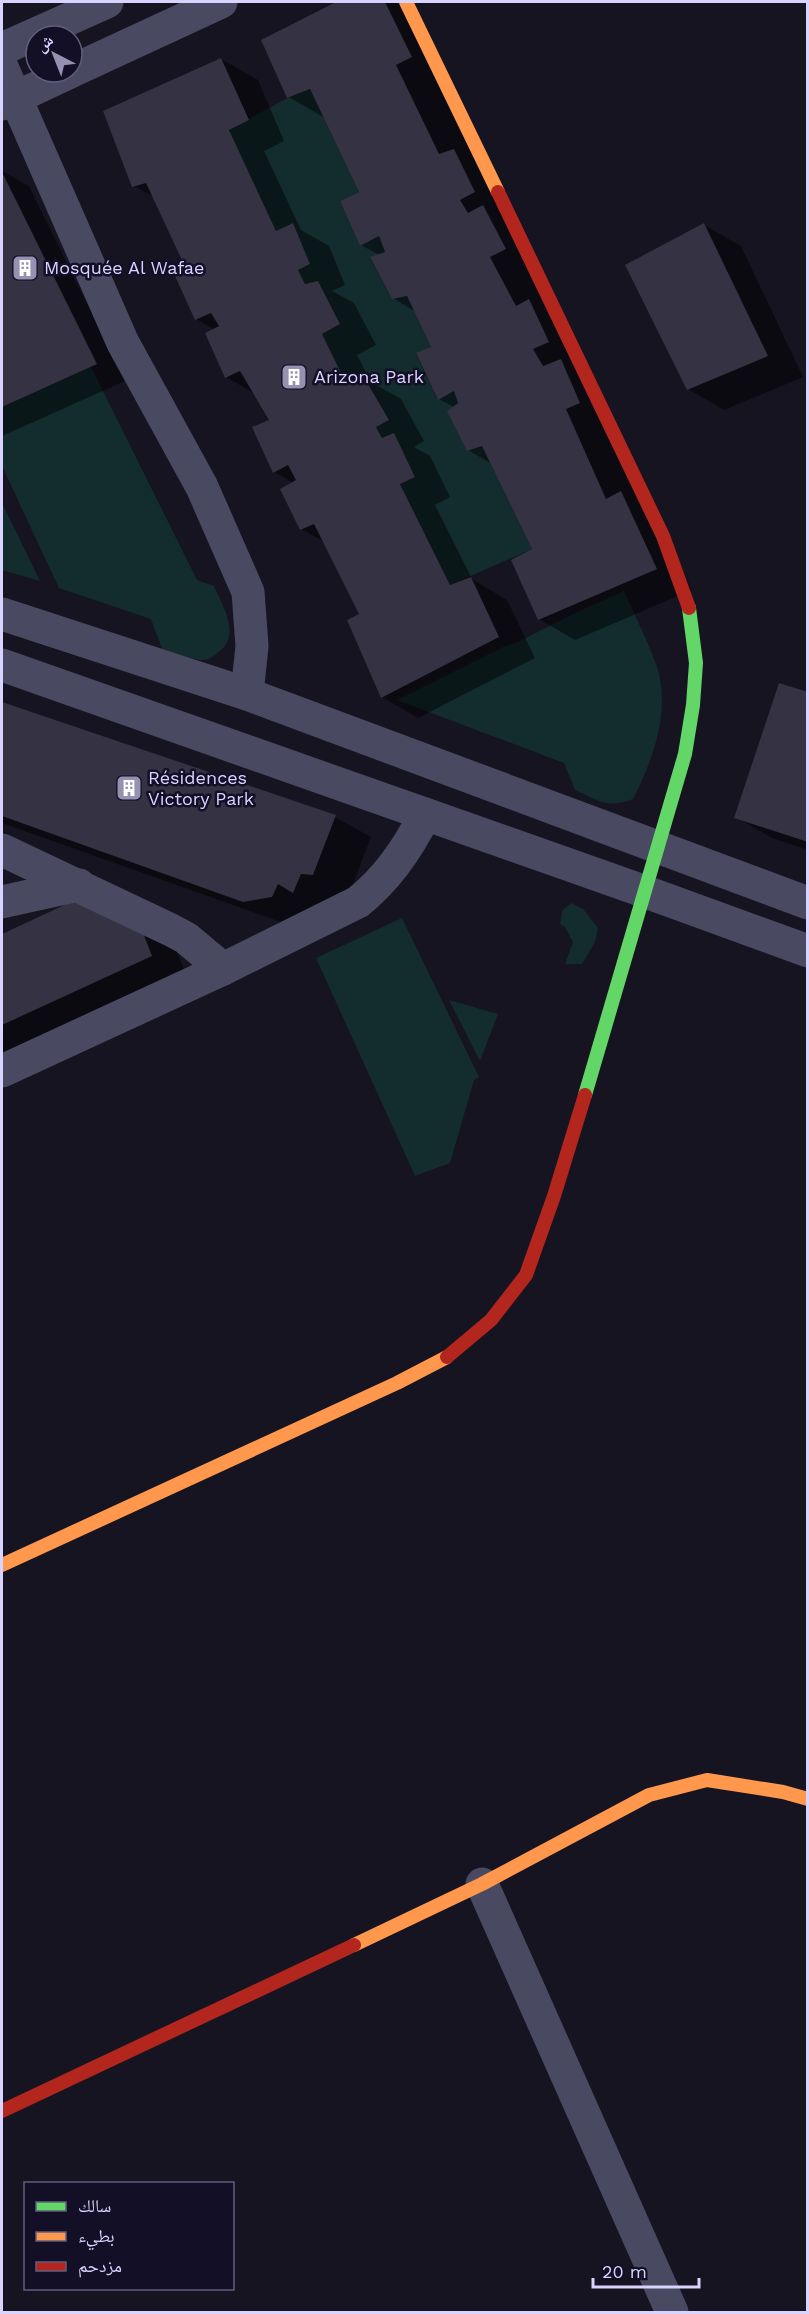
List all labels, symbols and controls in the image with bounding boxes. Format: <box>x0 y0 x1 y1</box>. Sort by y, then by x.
north arrow <box>24 24 84 84</box>
text: ش <box>32 30 57 56</box>
building icon: Mosquée Al Wafae <box>10 253 40 283</box>
place label: Mosquée Al Wafae <box>44 257 204 278</box>
building icon: Arizona Park <box>279 362 309 392</box>
place label: Arizona Park <box>314 366 424 387</box>
place label: Résidences Victory Park <box>148 767 254 809</box>
building icon: Résidences Victory Park <box>114 773 144 803</box>
legend <box>24 2182 234 2290</box>
text: سالك <box>78 2195 111 2216</box>
text: بطيء <box>78 2225 115 2251</box>
scale bar <box>593 2251 700 2289</box>
text: مزدحم <box>78 2255 122 2278</box>
text: 20 m <box>602 2261 647 2282</box>

